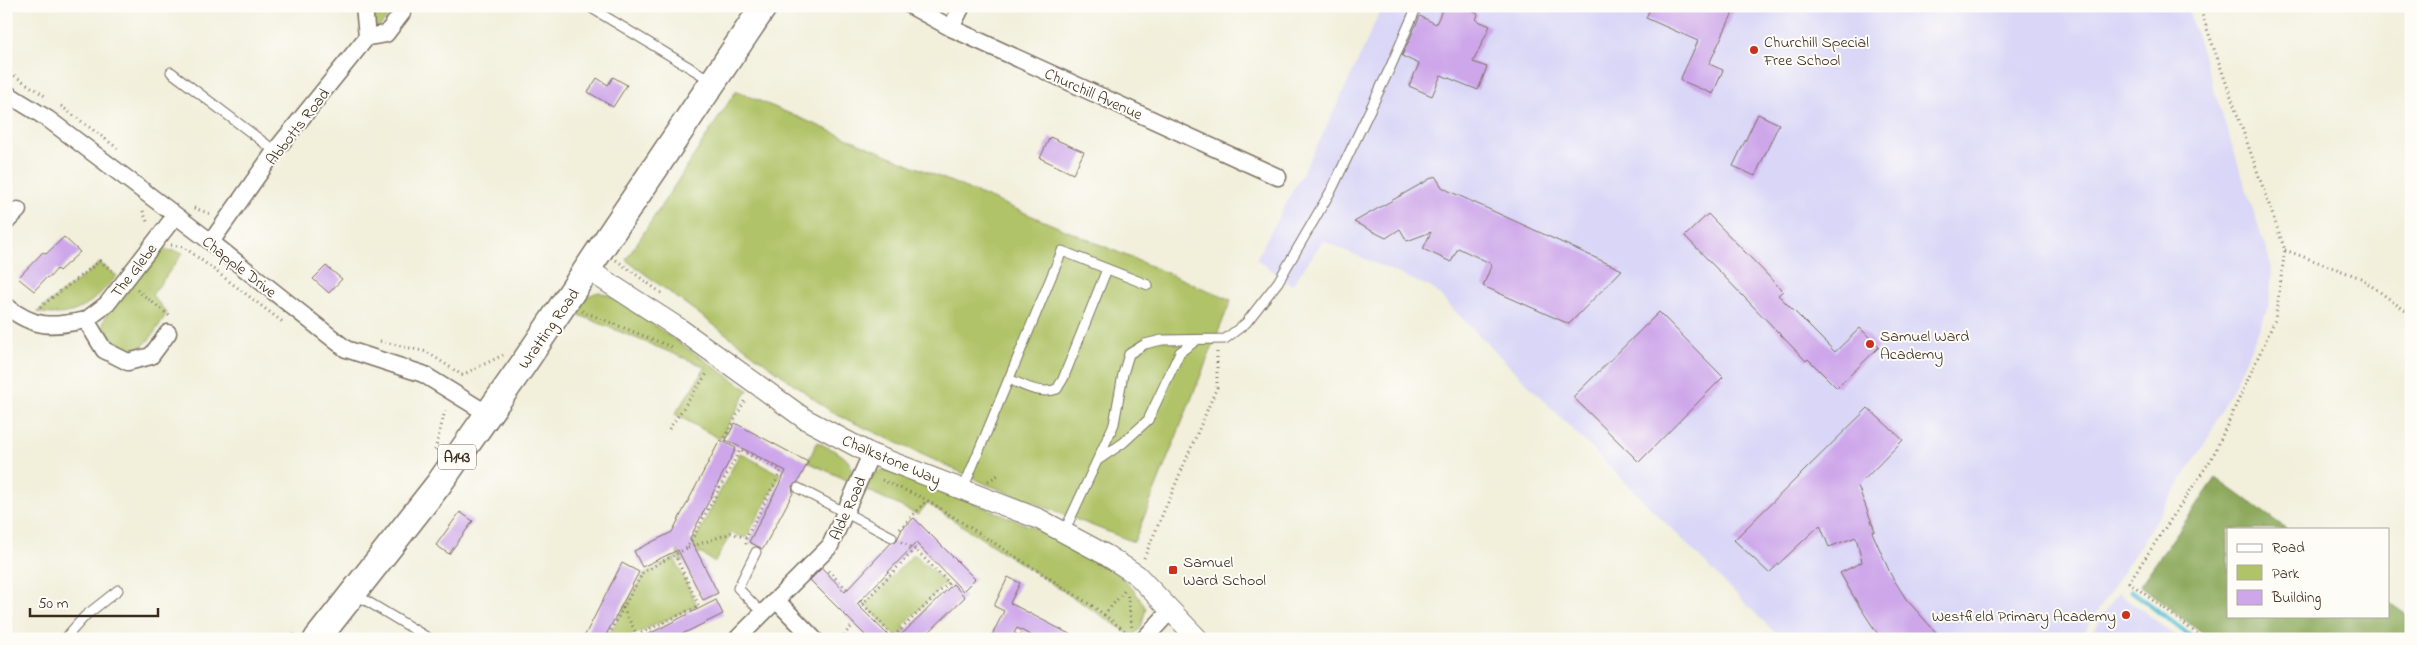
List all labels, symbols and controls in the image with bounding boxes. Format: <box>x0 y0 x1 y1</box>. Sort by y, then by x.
place label: Churchill Special Free School <box>1763 31 1869 73</box>
marker: Churchill Special Free School <box>1748 44 1760 56</box>
street label: Churchill Avenue <box>1040 62 1147 128</box>
street label: Abbotts Road <box>261 83 336 171</box>
street label: Chapple Drive <box>196 231 282 305</box>
street label: The Glebe <box>106 238 164 304</box>
street label: Wratting Road <box>513 284 586 374</box>
place label: Samuel Ward Academy <box>1880 325 1969 367</box>
marker: Samuel Ward Academy <box>1864 338 1876 350</box>
street label: Chalkstone Way <box>838 429 945 493</box>
road number: A143 <box>438 444 476 470</box>
street label: Alde Road <box>824 473 874 545</box>
legend <box>2227 528 2390 618</box>
text: Road <box>2272 537 2305 559</box>
place label: Samuel Ward School <box>1183 551 1266 593</box>
text: Park <box>2272 563 2300 585</box>
marker: Samuel Ward School <box>1167 564 1179 576</box>
scale bar <box>30 585 158 617</box>
text: Building <box>2271 587 2321 610</box>
text: 50 m <box>38 593 69 615</box>
place label: Westfield Primary Academy <box>1932 605 2116 629</box>
marker: Westfield Primary Academy <box>2120 609 2132 621</box>

